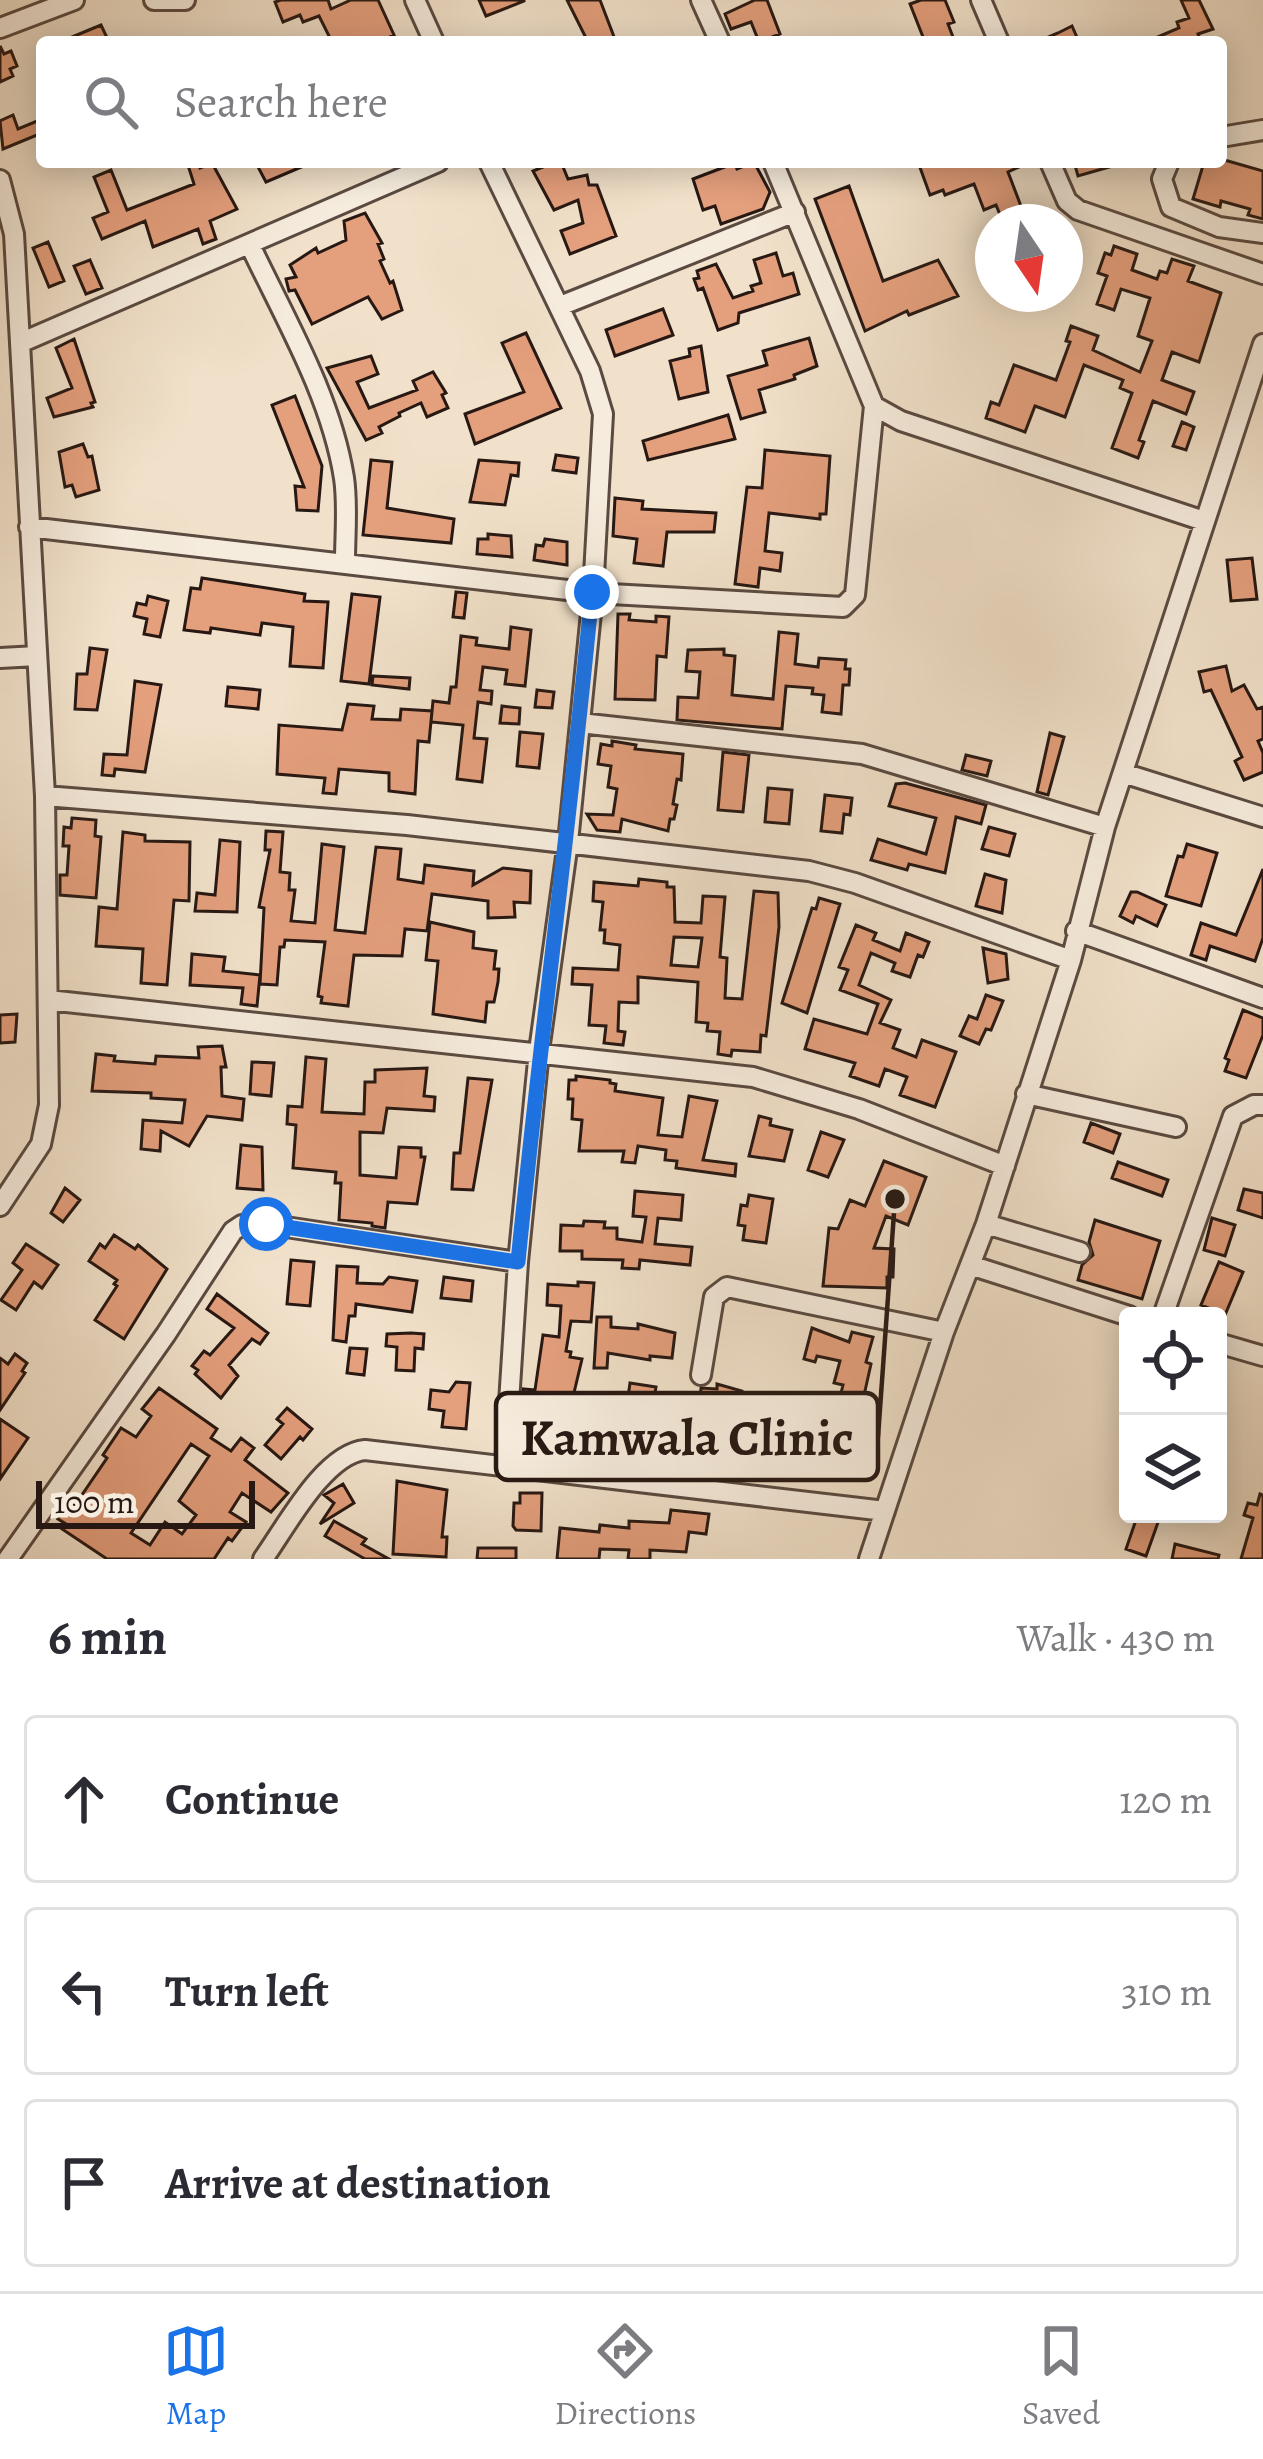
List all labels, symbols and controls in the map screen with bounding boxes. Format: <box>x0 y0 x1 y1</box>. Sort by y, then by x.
search box <box>36 36 1227 168</box>
icon: search <box>78 69 144 135</box>
text: Search here <box>174 71 388 133</box>
north arrow <box>975 204 1083 312</box>
route end <box>565 565 619 619</box>
route start <box>239 1197 293 1251</box>
map controls <box>1119 1307 1227 1523</box>
button: locate <box>1119 1307 1227 1415</box>
callout: Kamwala Clinic <box>496 1393 878 1480</box>
text: Kamwala Clinic <box>520 1403 854 1473</box>
button: layers <box>1119 1415 1227 1523</box>
scale bar <box>36 1475 255 1528</box>
text: 100 m <box>54 1479 134 1524</box>
text: 6 min <box>48 1602 167 1672</box>
text: Walk · 430 m <box>1017 1611 1215 1664</box>
icon: ahead <box>51 1766 117 1832</box>
text: Continue <box>165 1768 339 1830</box>
text: 120 m <box>1119 1773 1212 1826</box>
icon: left <box>51 1958 117 2024</box>
text: Turn left <box>165 1960 329 2022</box>
text: 310 m <box>1121 1965 1212 2018</box>
icon: arrive <box>51 2150 117 2216</box>
text: Arrive at destination <box>165 2152 551 2214</box>
tab: Map <box>163 2318 229 2435</box>
tab: Directions <box>555 2318 696 2435</box>
tab: Saved <box>1022 2318 1100 2435</box>

